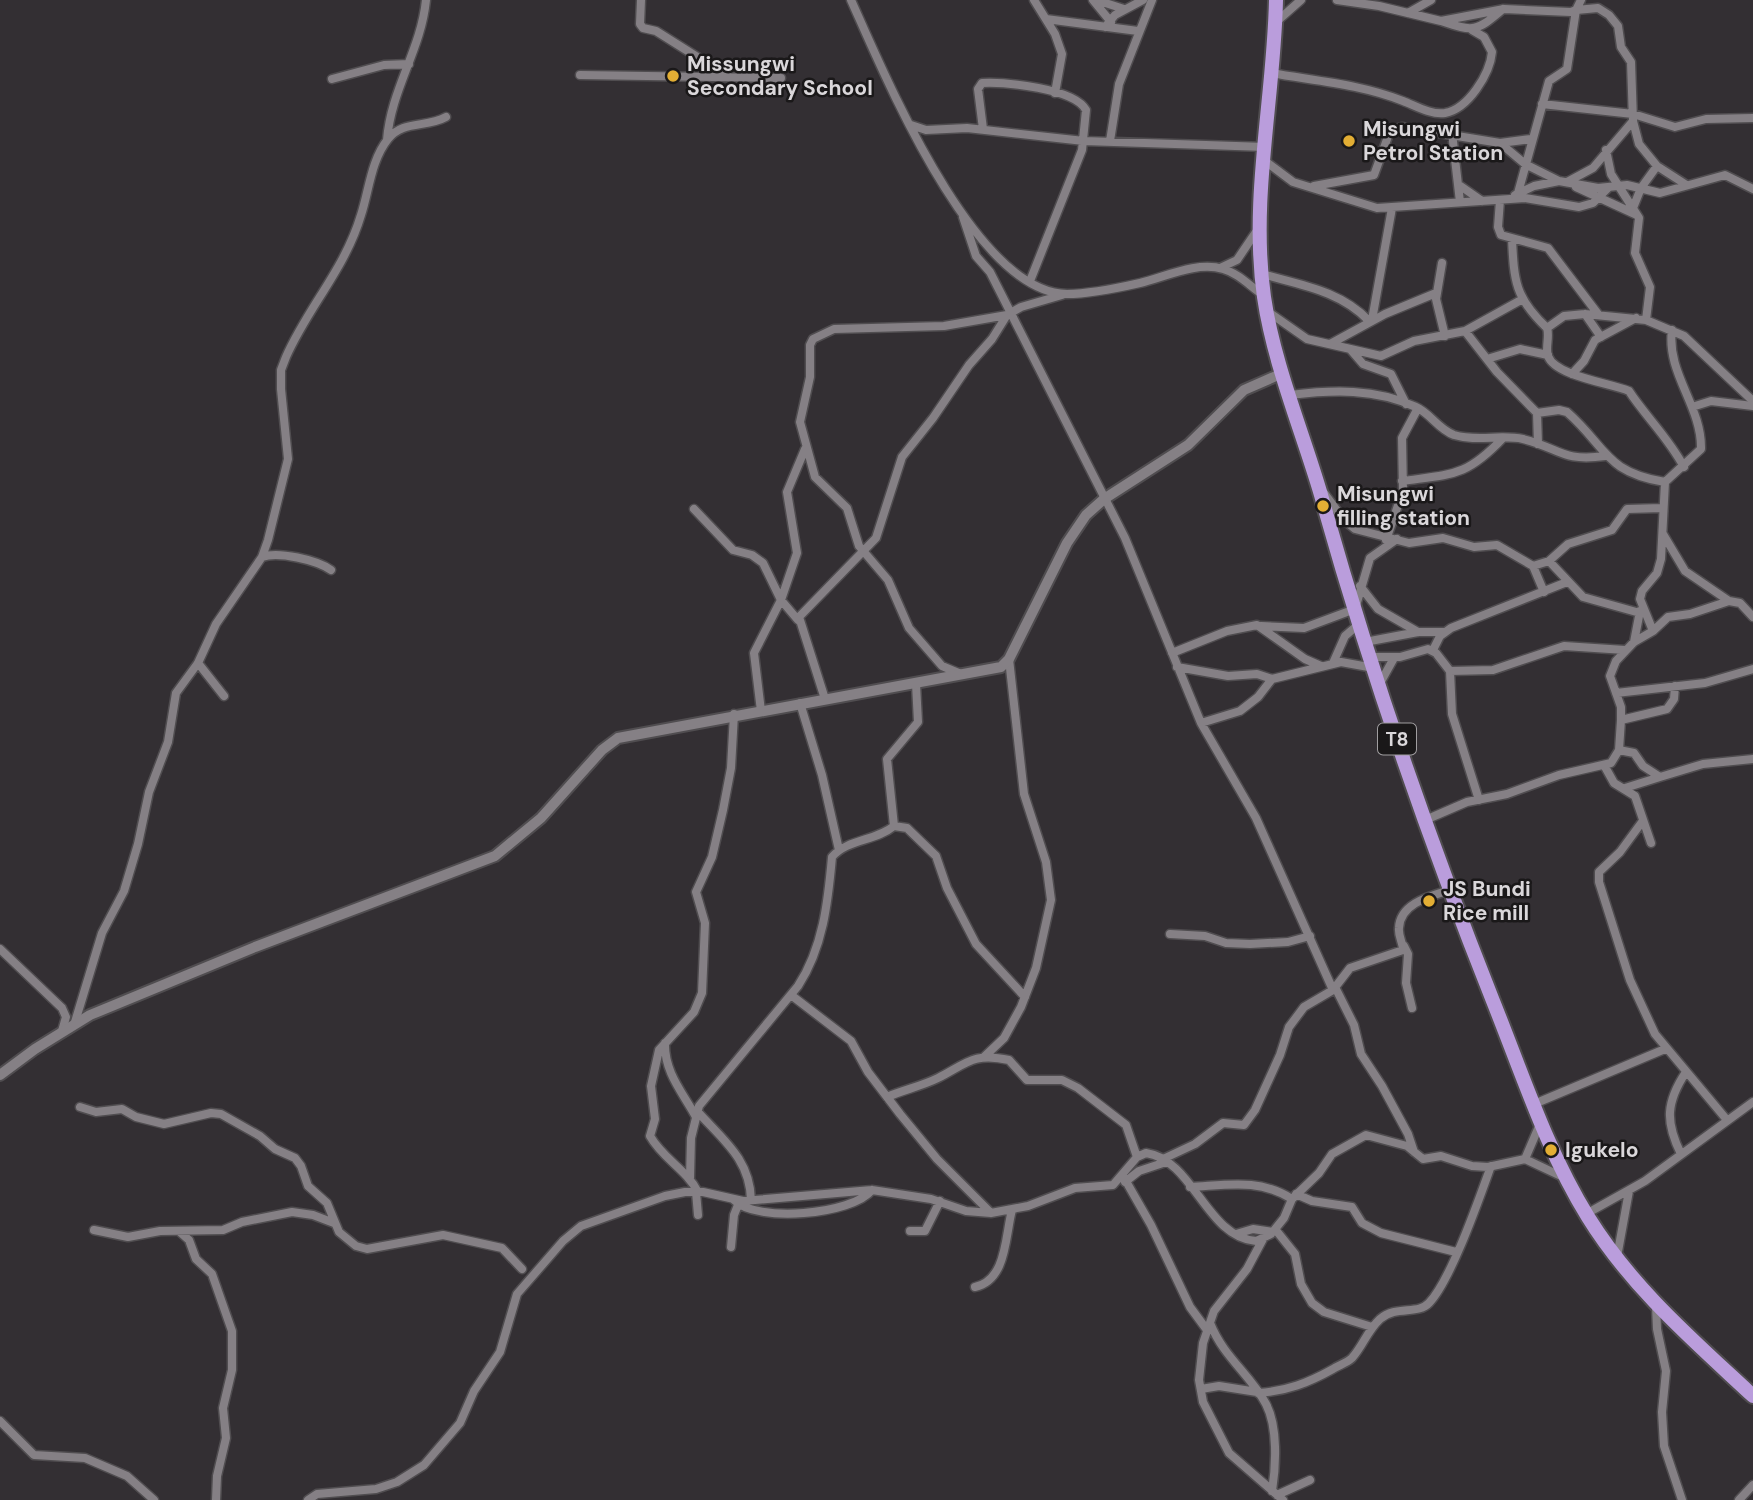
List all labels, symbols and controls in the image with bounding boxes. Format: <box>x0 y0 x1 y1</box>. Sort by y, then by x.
place label: Missungwi Secondary School <box>687 50 873 102</box>
marker: Missungwi Secondary School <box>665 68 681 84</box>
place label: Misungwi Petrol Station <box>1363 115 1503 167</box>
marker: Misungwi Petrol Station <box>1341 133 1357 149</box>
place label: Misungwi filling station <box>1337 480 1470 532</box>
marker: Misungwi filling station <box>1315 498 1331 514</box>
road number: T8 <box>1378 724 1416 754</box>
place label: JS Bundi Rice mill <box>1443 875 1531 927</box>
marker: JS Bundi Rice mill <box>1421 893 1437 909</box>
place label: Igukelo <box>1565 1136 1638 1164</box>
marker: Igukelo <box>1543 1142 1559 1158</box>

